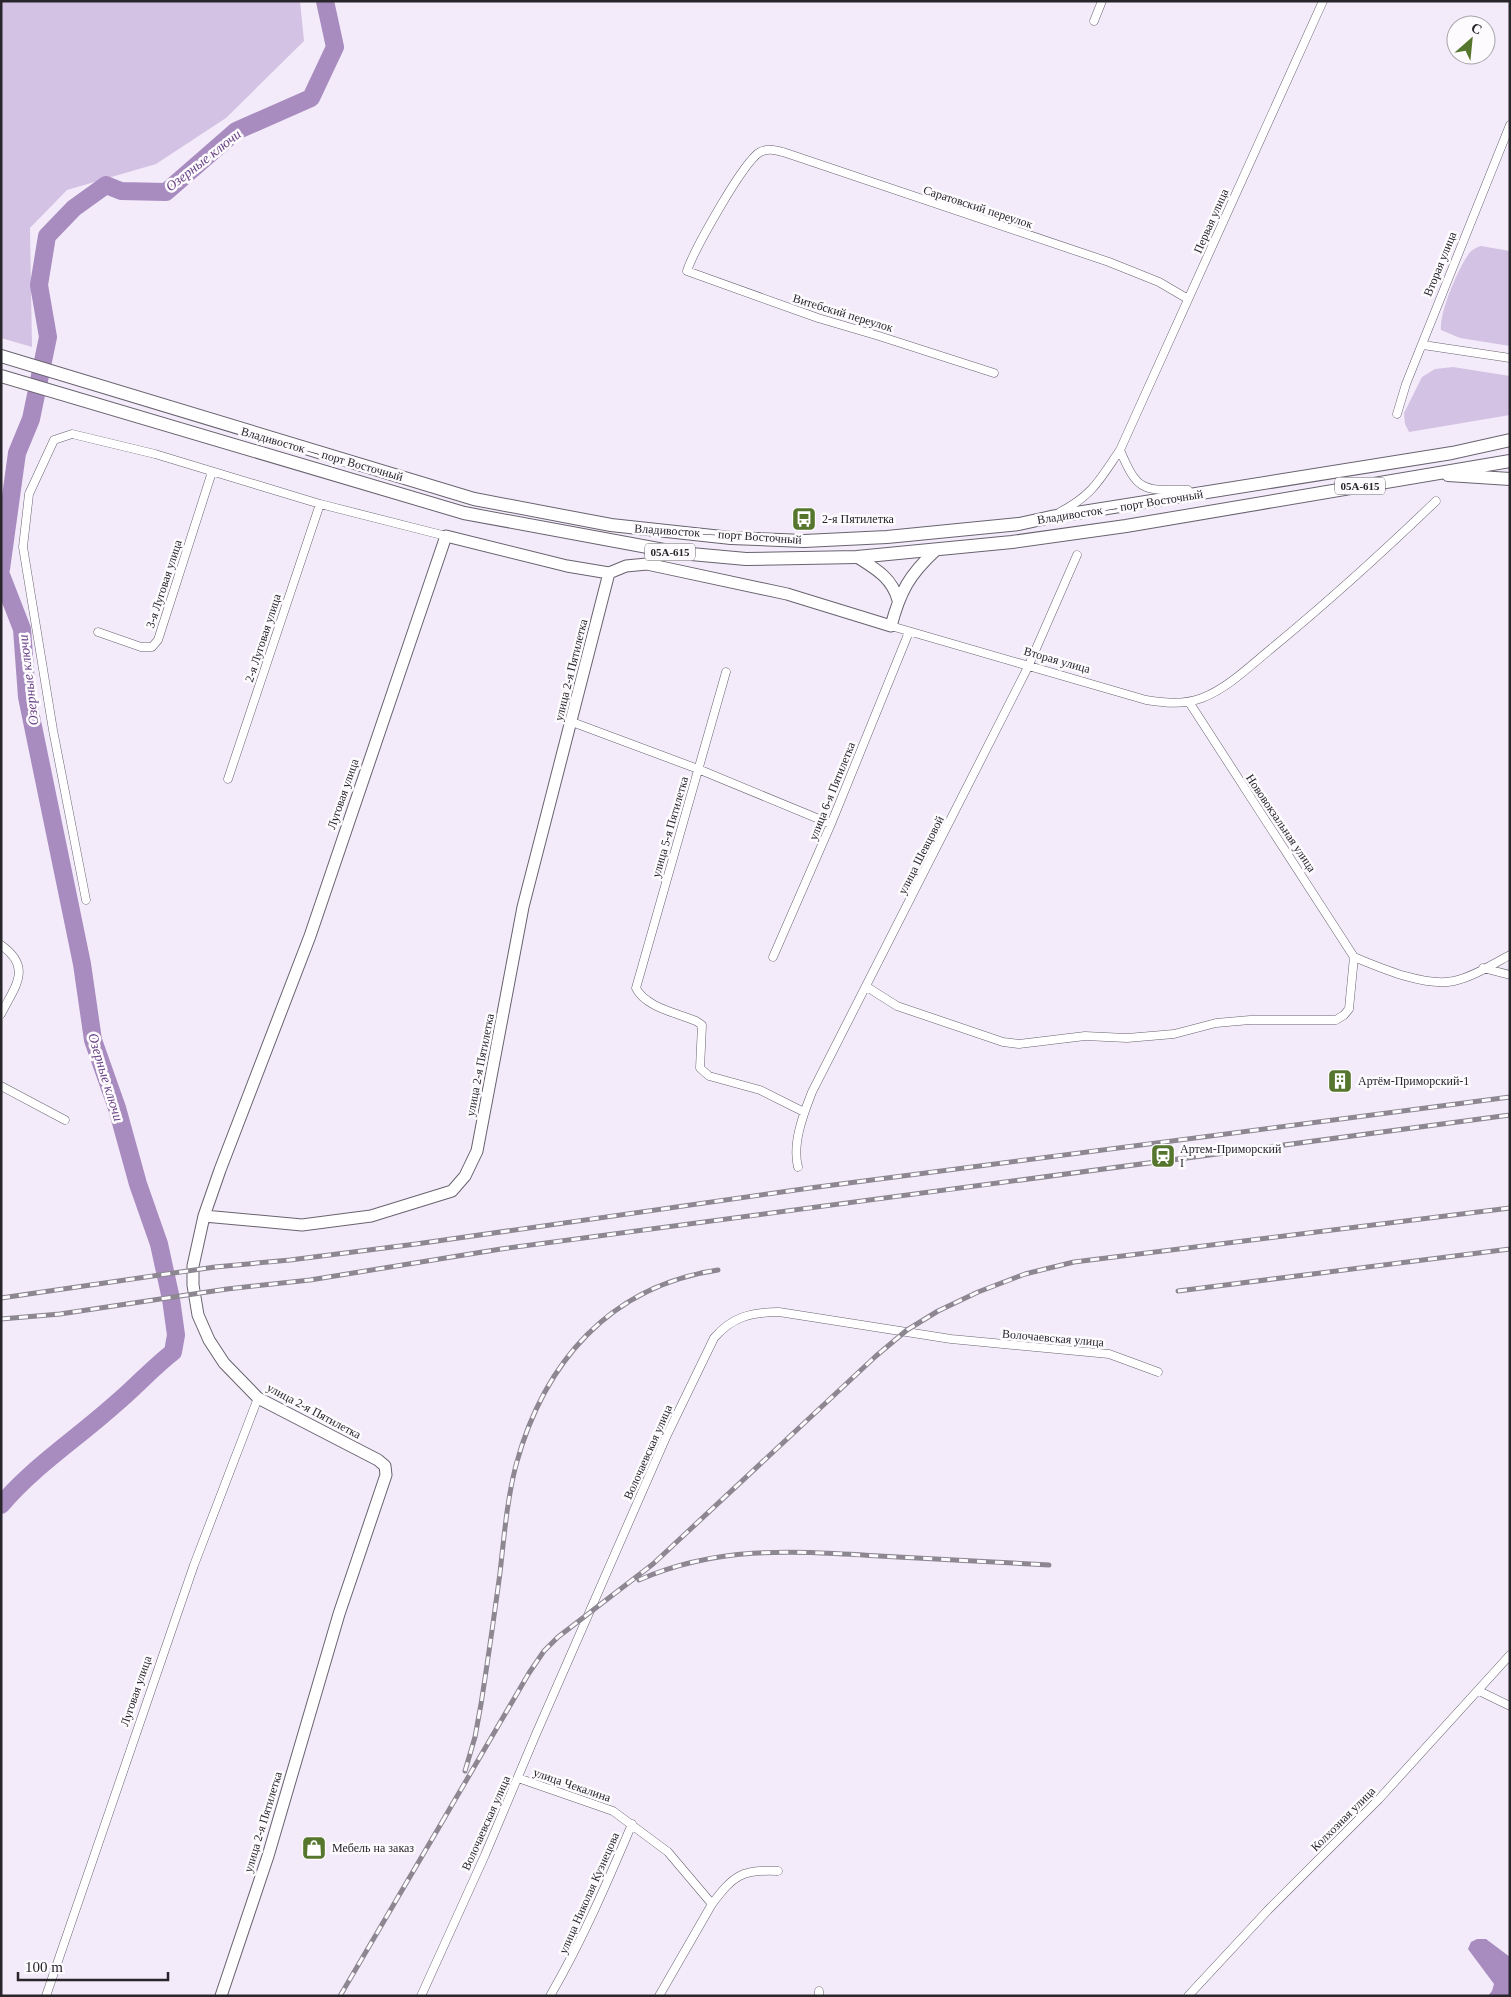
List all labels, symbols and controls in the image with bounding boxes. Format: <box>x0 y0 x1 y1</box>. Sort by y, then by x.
north arrow <box>1446 15 1496 65</box>
text: С <box>1469 20 1485 38</box>
water label: Озерные ключи <box>163 126 244 194</box>
street label: Саратовский переулок <box>922 183 1035 231</box>
street label: Первая улица <box>1191 186 1232 255</box>
street label: Вторая улица <box>1421 229 1460 298</box>
street label: Витебский переулок <box>791 291 895 335</box>
street label: Владивосток — порт Восточный <box>239 424 405 484</box>
road number: 05А-615 <box>1335 478 1385 494</box>
street label: Владивосток — порт Восточный <box>1036 487 1205 527</box>
bus stop icon: 2-я Пятилетка <box>791 506 817 532</box>
place label: 2-я Пятилетка <box>822 512 895 526</box>
street label: Владивосток — порт Восточный <box>634 521 803 547</box>
street label: 3-я Луговая улица <box>143 537 185 630</box>
road number: 05А-615 <box>645 544 695 560</box>
street label: 2-я Луговая улица <box>242 591 284 684</box>
street label: улица 2-я Пятилетка <box>552 617 591 722</box>
water label: Озерные ключи <box>15 634 41 726</box>
street label: Вторая улица <box>1022 644 1093 676</box>
street label: улица 6-я Пятилетка <box>806 739 858 842</box>
street label: Луговая улица <box>324 756 362 831</box>
street label: Нововокзальная улица <box>1243 771 1319 875</box>
street label: улица 5-я Пятилетка <box>649 774 691 879</box>
street label: улица Шевцовой <box>895 813 947 897</box>
street label: улица 2-я Пятилетка <box>463 1012 497 1118</box>
water label: Озерные ключи <box>85 1031 126 1123</box>
building icon: Артём-Приморский-1 <box>1327 1068 1353 1094</box>
place label: Артём-Приморский-1 <box>1358 1074 1469 1088</box>
place label: Артем-Приморский I <box>1180 1142 1282 1170</box>
station icon: Артем-Приморский I <box>1150 1143 1176 1169</box>
street label: Волочаевская улица <box>1001 1327 1105 1349</box>
street label: улица 2-я Пятилетка <box>265 1380 364 1442</box>
street label: Волочаевская улица <box>621 1402 675 1502</box>
street label: Луговая улица <box>117 1653 155 1728</box>
street label: улица Чекалина <box>531 1765 613 1805</box>
street label: улица 2-я Пятилетка <box>241 1769 285 1874</box>
street label: Волочаевская улица <box>459 1773 513 1873</box>
street label: Колхозная улица <box>1308 1783 1379 1854</box>
street label: улица Николая Кузнецова <box>556 1829 622 1956</box>
shop icon: Мебель на заказ <box>301 1835 327 1861</box>
place label: Мебель на заказ <box>332 1841 414 1855</box>
scale bar <box>18 1950 168 1982</box>
text: 100 m <box>25 1959 63 1975</box>

